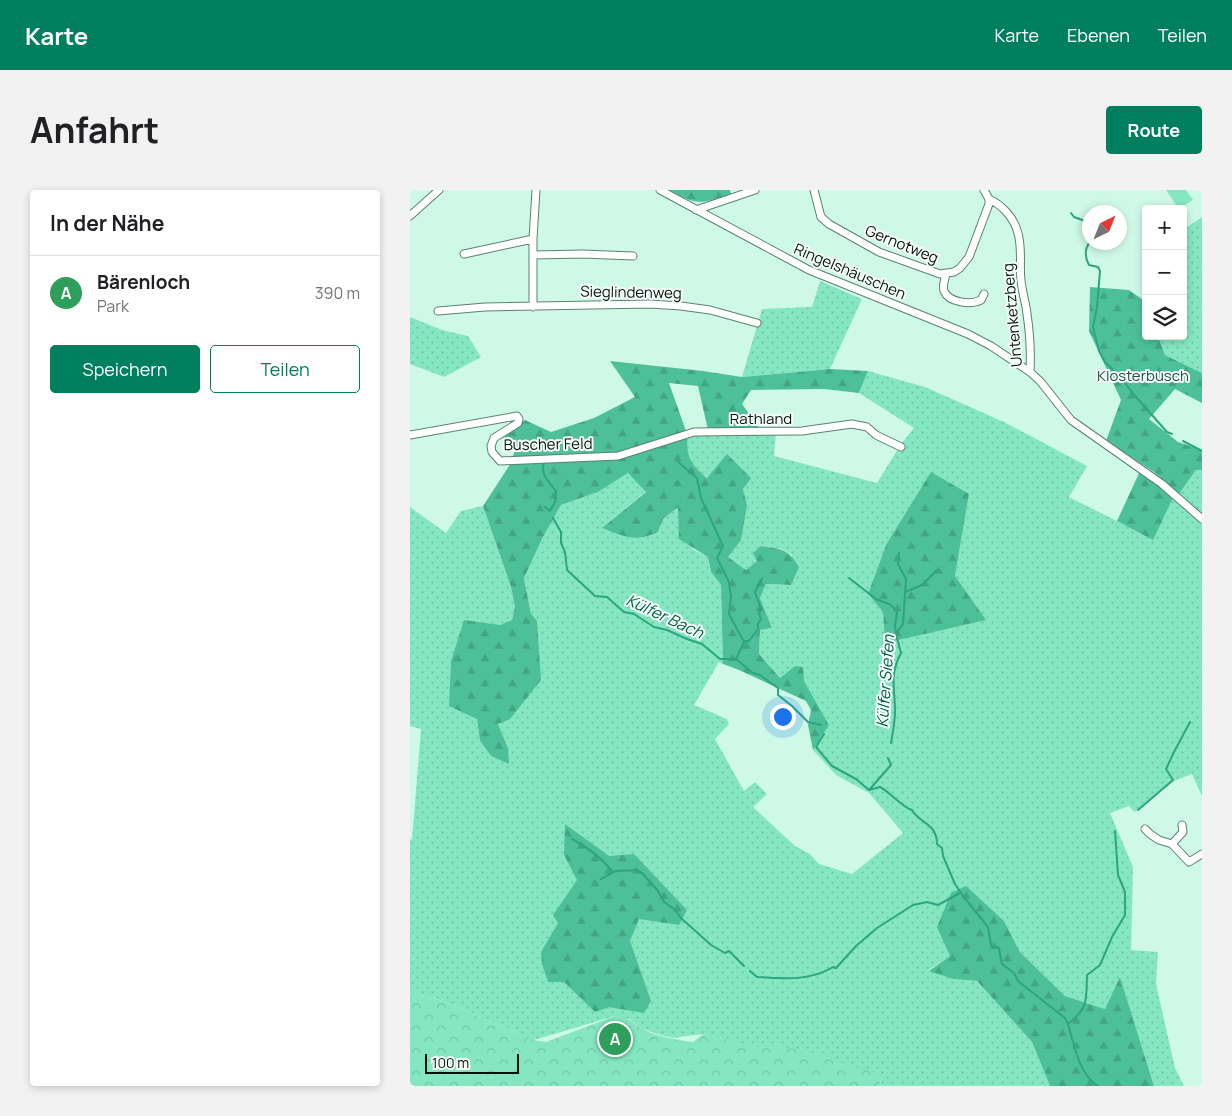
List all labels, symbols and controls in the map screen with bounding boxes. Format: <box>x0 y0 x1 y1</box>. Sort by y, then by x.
text: Karte <box>25 19 88 52</box>
text: Karte <box>995 23 1039 47</box>
text: Ebenen <box>1067 23 1130 47</box>
text: Teilen <box>1158 23 1207 47</box>
text: Anfahrt <box>30 106 159 154</box>
button: Route <box>1106 106 1202 154</box>
north arrow <box>1082 205 1127 250</box>
map controls <box>1142 205 1187 340</box>
button: + <box>1142 205 1187 250</box>
text: In der Nähe <box>50 209 164 237</box>
street label: Gernotweg <box>862 220 942 268</box>
street label: Ringelshäuschen <box>791 238 909 304</box>
button: − <box>1142 250 1187 295</box>
street label: Untenketzberg <box>997 262 1027 368</box>
text: Bärenloch <box>97 269 190 295</box>
street label: Sieglindenweg <box>580 281 682 303</box>
text: A <box>61 282 71 304</box>
text: 390 m <box>315 282 360 304</box>
text: Park <box>97 295 129 317</box>
button: layers <box>1142 295 1187 340</box>
button: Speichern <box>50 345 200 393</box>
button: Teilen <box>210 345 360 393</box>
park label: Klosterbusch <box>1097 365 1189 386</box>
street label: Rathland <box>730 408 792 429</box>
street label: Buscher Feld <box>503 433 593 455</box>
water label: Külfer Bach <box>623 589 708 644</box>
water label: Külfer Siefen <box>871 633 899 728</box>
your location <box>770 704 796 730</box>
pin: A <box>599 1020 631 1058</box>
scale bar <box>425 1051 519 1074</box>
text: 100 m <box>432 1053 469 1072</box>

